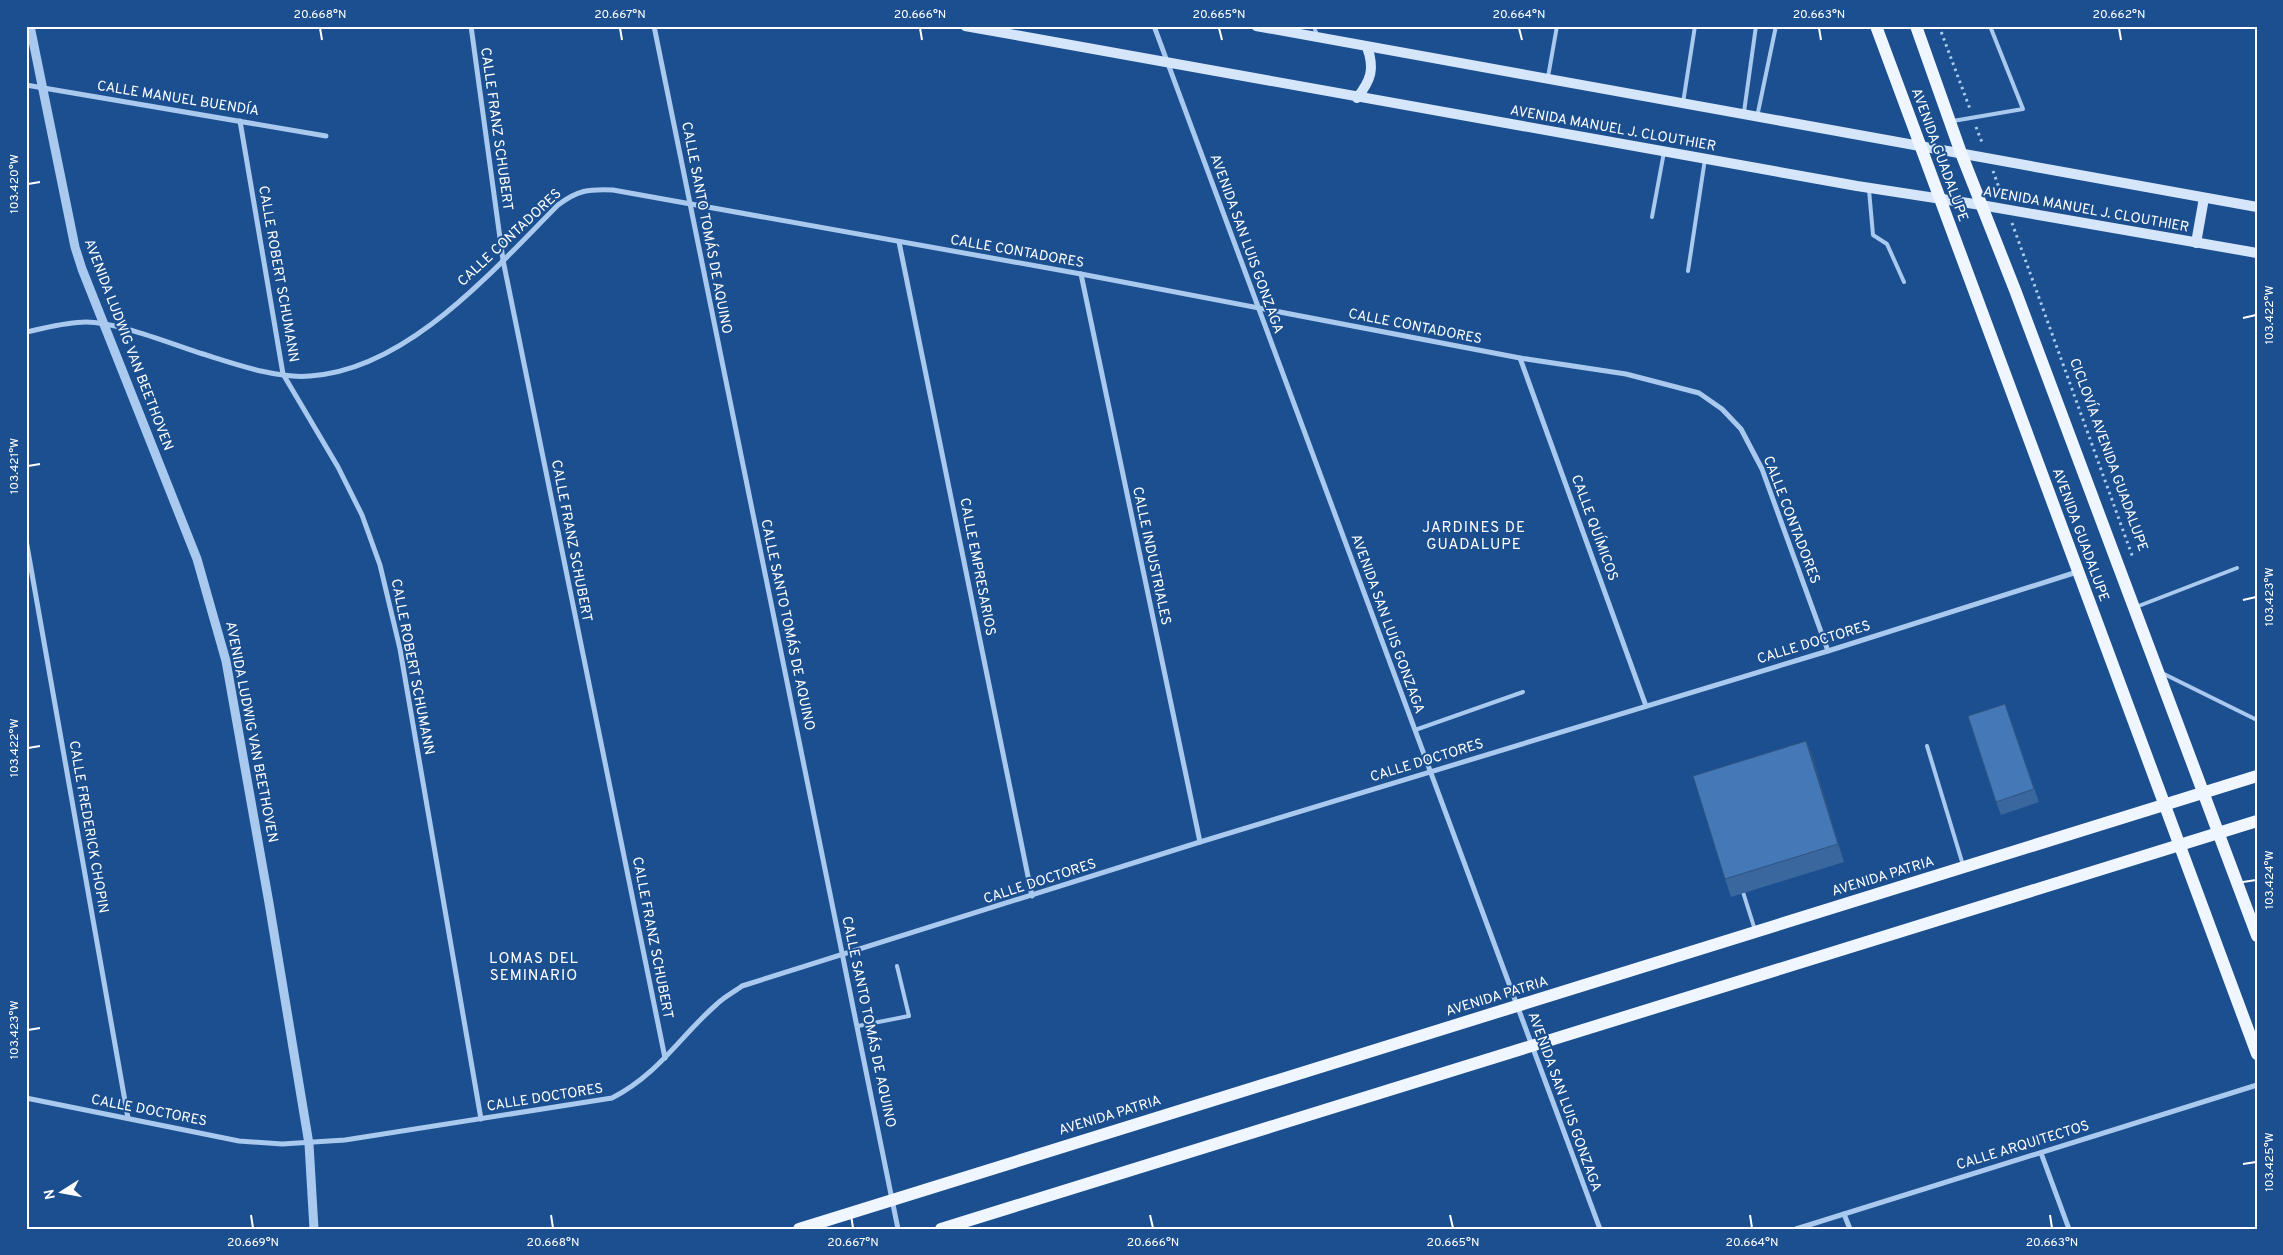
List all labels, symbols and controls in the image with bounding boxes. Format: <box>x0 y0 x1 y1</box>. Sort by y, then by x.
text: 20.668°N <box>294 7 346 23</box>
text: 20.667°N <box>594 7 646 23</box>
text: 20.666°N <box>894 7 946 23</box>
text: 20.665°N <box>1193 7 1245 23</box>
text: 20.664°N <box>1493 7 1545 23</box>
text: 20.663°N <box>1793 7 1845 23</box>
text: 20.662°N <box>2093 7 2145 23</box>
street label: CALLE FRANZ SCHUBERT <box>476 46 516 212</box>
street label: CALLE MANUEL BUENDÍA <box>96 77 260 120</box>
street label: AVENIDA GUADALUPE <box>1907 86 1971 224</box>
street label: AVENIDA MANUEL J. CLOUTHIER <box>1509 103 1717 155</box>
street label: CALLE SANTO TOMÁS DE AQUINO <box>677 120 736 336</box>
street label: AVENIDA SAN LUIS GONZAGA <box>1206 152 1286 336</box>
text: 103.420°W <box>7 154 23 214</box>
street label: CALLE ROBERT SCHUMANN <box>254 184 302 364</box>
street label: AVENIDA MANUEL J. CLOUTHIER <box>1982 184 2190 236</box>
street label: CALLE CONTADORES <box>455 186 565 290</box>
street label: CALLE CONTADORES <box>949 232 1085 272</box>
street label: AVENIDA LUDWIG VAN BEETHOVEN <box>80 237 176 453</box>
text: 103.422°W <box>2262 285 2278 345</box>
street label: CALLE CONTADORES <box>1347 306 1483 348</box>
street label: CICLOVÍA AVENIDA GUADALUPE <box>2065 355 2151 555</box>
text: 103.421°W <box>7 438 23 494</box>
street label: CALLE CONTADORES <box>1759 454 1823 586</box>
street label: CALLE FRANZ SCHUBERT <box>547 459 595 623</box>
street label: AVENIDA GUADALUPE <box>2048 466 2112 604</box>
street label: CALLE QUÍMICOS <box>1567 472 1622 583</box>
street label: CALLE INDUSTRIALES <box>1128 485 1174 627</box>
street label: CALLE EMPRESARIOS <box>955 497 999 637</box>
street label: CALLE SANTO TOMÁS DE AQUINO <box>756 517 819 732</box>
district label: JARDINES DE GUADALUPE <box>1422 519 1526 555</box>
street label: AVENIDA SAN LUIS GONZAGA <box>1347 532 1427 716</box>
text: 103.423°W <box>2262 567 2278 627</box>
street label: CALLE ROBERT SCHUMANN <box>387 578 437 756</box>
street label: CALLE DOCTORES <box>1755 618 1873 668</box>
street label: AVENIDA LUDWIG VAN BEETHOVEN <box>221 620 281 844</box>
text: 103.422°W <box>7 718 23 778</box>
street label: CALLE DOCTORES <box>1368 736 1486 786</box>
street label: CALLE FREDERICK CHOPIN <box>64 739 112 915</box>
text: 103.424°W <box>2262 850 2278 910</box>
street label: AVENIDA PATRIA <box>1830 853 1936 901</box>
street label: CALLE FRANZ SCHUBERT <box>628 856 676 1020</box>
street label: CALLE DOCTORES <box>981 856 1099 908</box>
street label: CALLE SANTO TOMÁS DE AQUINO <box>837 914 900 1129</box>
district label: LOMAS DEL SEMINARIO <box>489 950 579 986</box>
street label: AVENIDA PATRIA <box>1444 973 1550 1021</box>
text: 103.423°W <box>7 1000 23 1060</box>
street label: AVENIDA SAN LUIS GONZAGA <box>1524 1010 1604 1194</box>
street label: CALLE DOCTORES <box>486 1080 604 1116</box>
street label: CALLE DOCTORES <box>90 1091 208 1131</box>
street label: AVENIDA PATRIA <box>1057 1092 1163 1140</box>
street label: CALLE ARQUITECTOS <box>1954 1118 2092 1174</box>
text: 103.425°W <box>2262 1132 2278 1192</box>
north arrow <box>38 1168 88 1218</box>
text: N <box>41 1188 60 1201</box>
text: 20.669°N <box>227 1235 279 1251</box>
text: 20.668°N <box>527 1235 579 1251</box>
text: 20.667°N <box>827 1235 879 1251</box>
text: 20.666°N <box>1127 1235 1179 1251</box>
text: 20.665°N <box>1427 1235 1479 1251</box>
text: 20.664°N <box>1726 1235 1778 1251</box>
text: 20.663°N <box>2026 1235 2078 1251</box>

